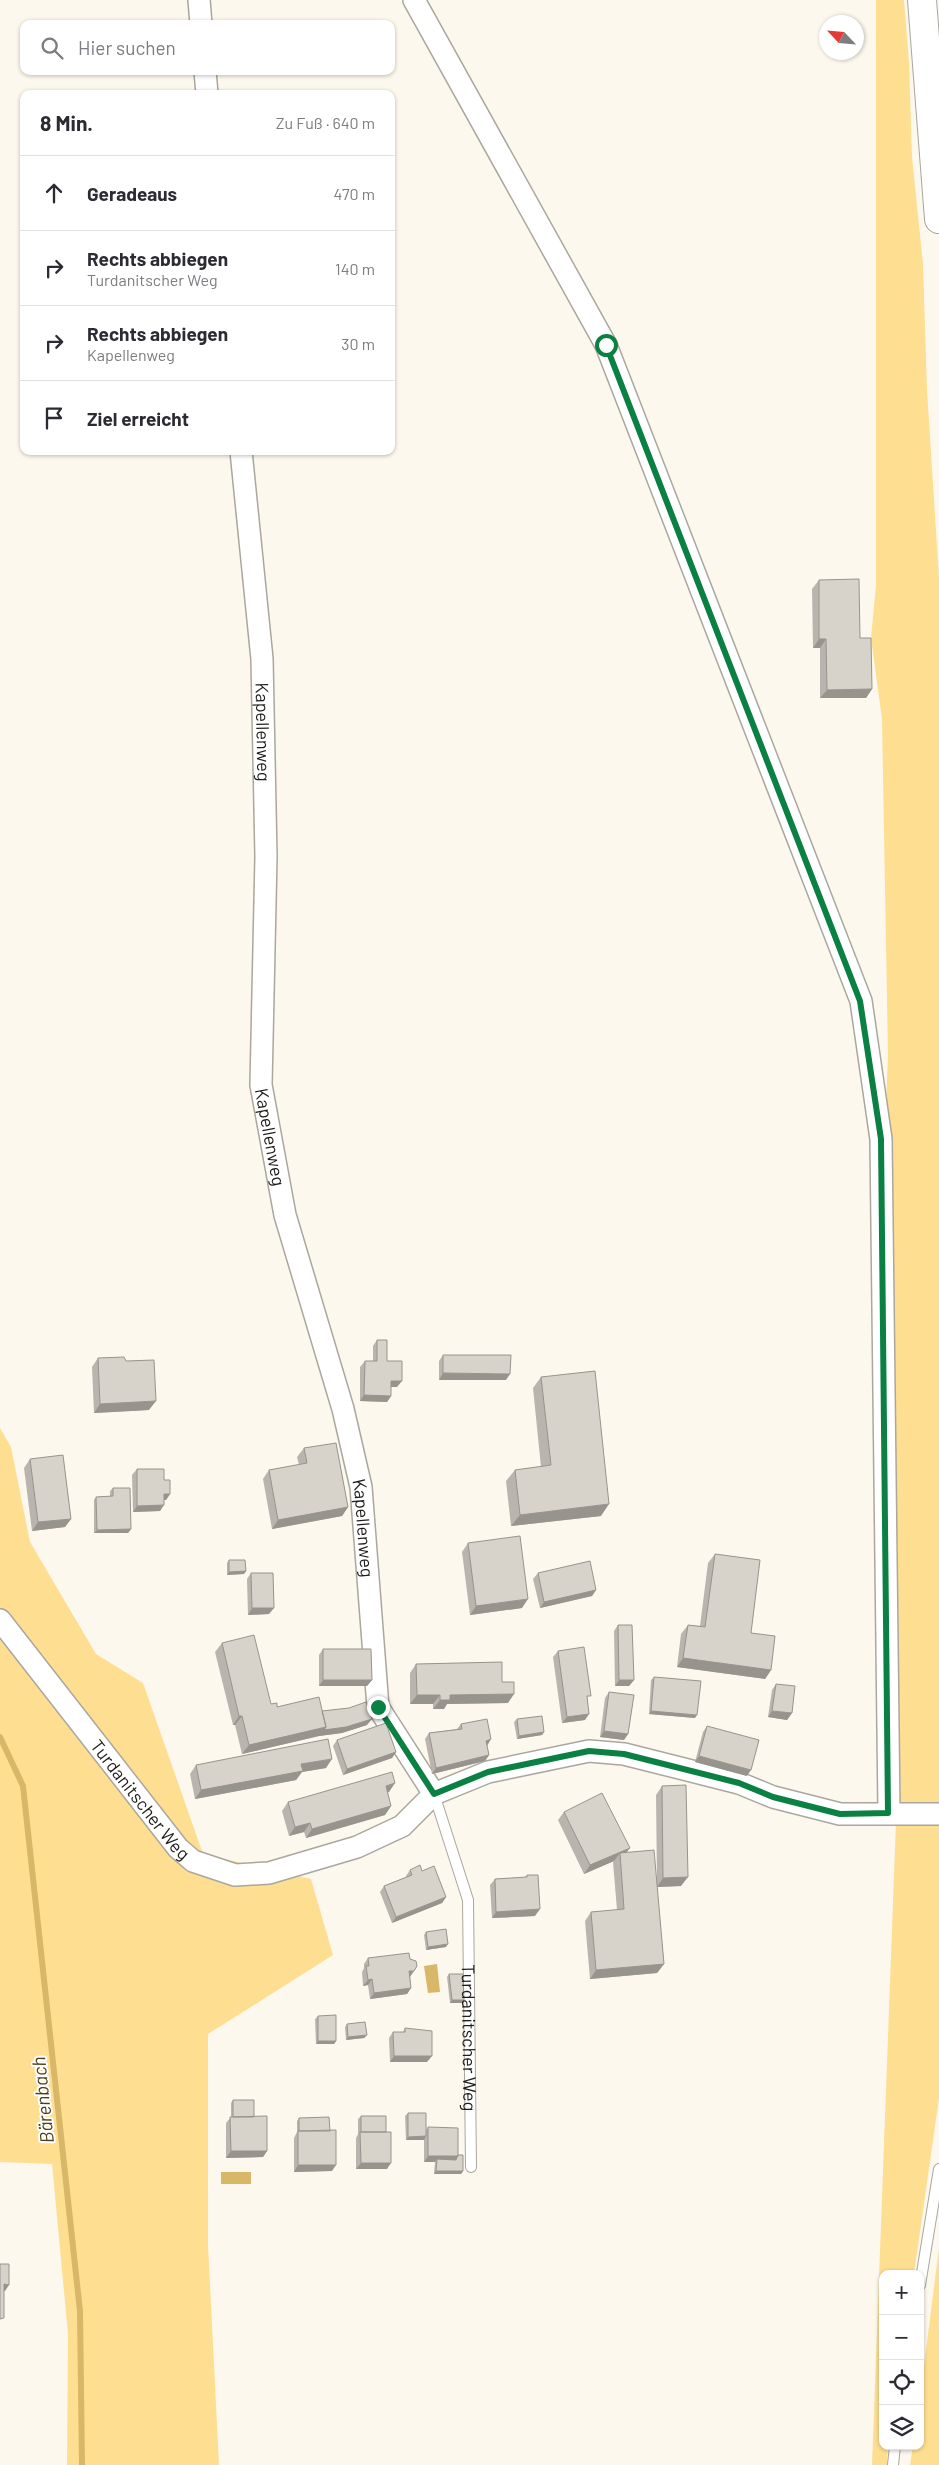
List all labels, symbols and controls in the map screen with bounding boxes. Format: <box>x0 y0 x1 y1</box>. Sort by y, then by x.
north arrow <box>819 15 864 60</box>
search box <box>20 20 395 75</box>
icon: search <box>38 34 66 62</box>
text: Hier suchen <box>78 36 176 59</box>
text: 8 Min. <box>40 110 93 135</box>
text: Zu Fuß · 640 m <box>276 113 375 132</box>
icon: ahead <box>40 179 68 207</box>
text: Geradeaus <box>87 182 177 205</box>
text: 470 m <box>334 184 375 203</box>
text: Rechts abbiegen <box>87 247 228 270</box>
icon: right <box>40 254 68 282</box>
text: 140 m <box>335 259 375 278</box>
text: Turdanitscher Weg <box>87 270 218 289</box>
text: Rechts abbiegen <box>87 322 228 345</box>
icon: right <box>40 329 68 357</box>
text: 30 m <box>341 334 375 353</box>
route start <box>595 334 618 357</box>
text: Kapellenweg <box>87 345 175 364</box>
icon: arrive <box>40 404 68 432</box>
text: Ziel erreicht <box>87 407 189 430</box>
street label: Kapellenweg <box>251 682 275 782</box>
street label: Kapellenweg <box>251 1086 290 1188</box>
street label: Kapellenweg <box>348 1476 379 1578</box>
route end <box>367 1696 390 1719</box>
street label: Turdanitscher Weg <box>86 1735 194 1864</box>
street label: Turdanitscher Weg <box>458 1964 481 2111</box>
water label: Bärenbach <box>26 2056 58 2144</box>
map controls <box>879 2270 924 2450</box>
button: + <box>879 2270 924 2315</box>
button: − <box>879 2315 924 2360</box>
button: locate <box>879 2360 924 2405</box>
button: layers <box>879 2405 924 2450</box>

